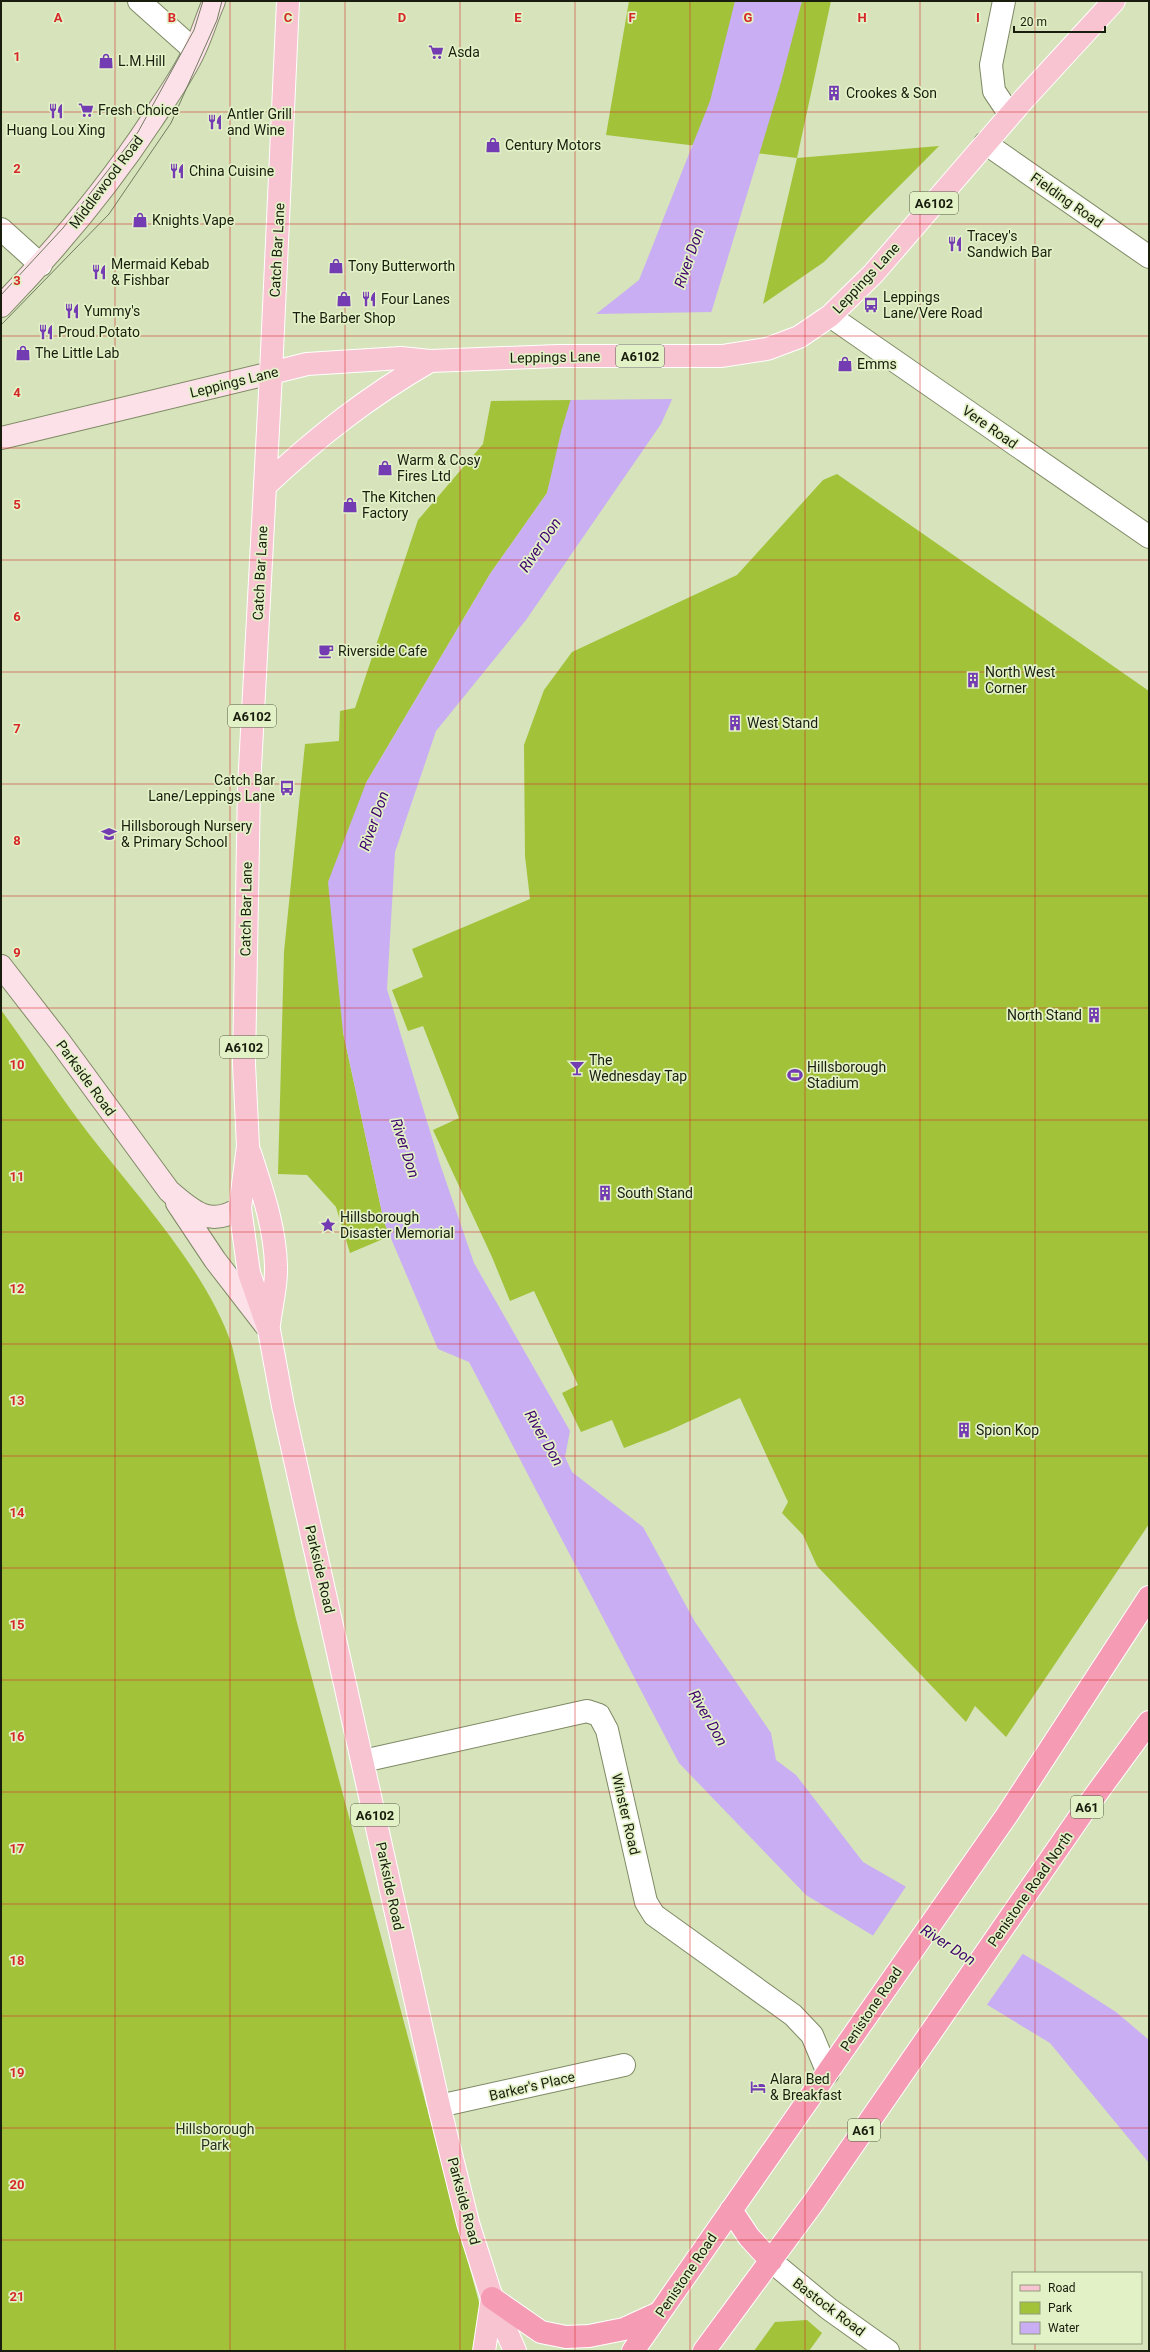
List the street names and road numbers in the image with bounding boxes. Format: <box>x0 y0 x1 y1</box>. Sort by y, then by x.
street label: Middlewood Road <box>66 132 146 232</box>
street label: Fielding Road <box>1028 169 1106 231</box>
road number: A6102 <box>910 192 958 214</box>
street label: Catch Bar Lane <box>267 202 287 298</box>
street label: Leppings Lane <box>829 239 903 317</box>
road number: A6102 <box>616 345 664 367</box>
street label: Leppings Lane <box>510 348 600 366</box>
street label: Leppings Lane <box>188 363 280 401</box>
street label: Vere Road <box>959 402 1021 452</box>
street label: Catch Bar Lane <box>250 525 270 621</box>
road number: A6102 <box>228 705 276 727</box>
street label: Catch Bar Lane <box>237 862 255 956</box>
road number: A6102 <box>220 1036 268 1058</box>
street label: Parkside Road <box>53 1037 119 1119</box>
street label: Parkside Road <box>302 1523 338 1615</box>
street label: Winster Road <box>609 1772 643 1856</box>
road number: A61 <box>1071 1796 1103 1818</box>
road number: A6102 <box>351 1804 399 1826</box>
street label: Penistone Road North <box>984 1828 1076 1950</box>
street label: Parkside Road <box>373 1840 407 1932</box>
street label: Penistone Road <box>837 1964 905 2054</box>
street label: Barker's Place <box>488 2068 576 2104</box>
road number: A61 <box>848 2119 880 2141</box>
street label: Parkside Road <box>445 2156 483 2246</box>
street label: Penistone Road <box>652 2230 720 2320</box>
street label: Bastock Road <box>790 2275 868 2339</box>

